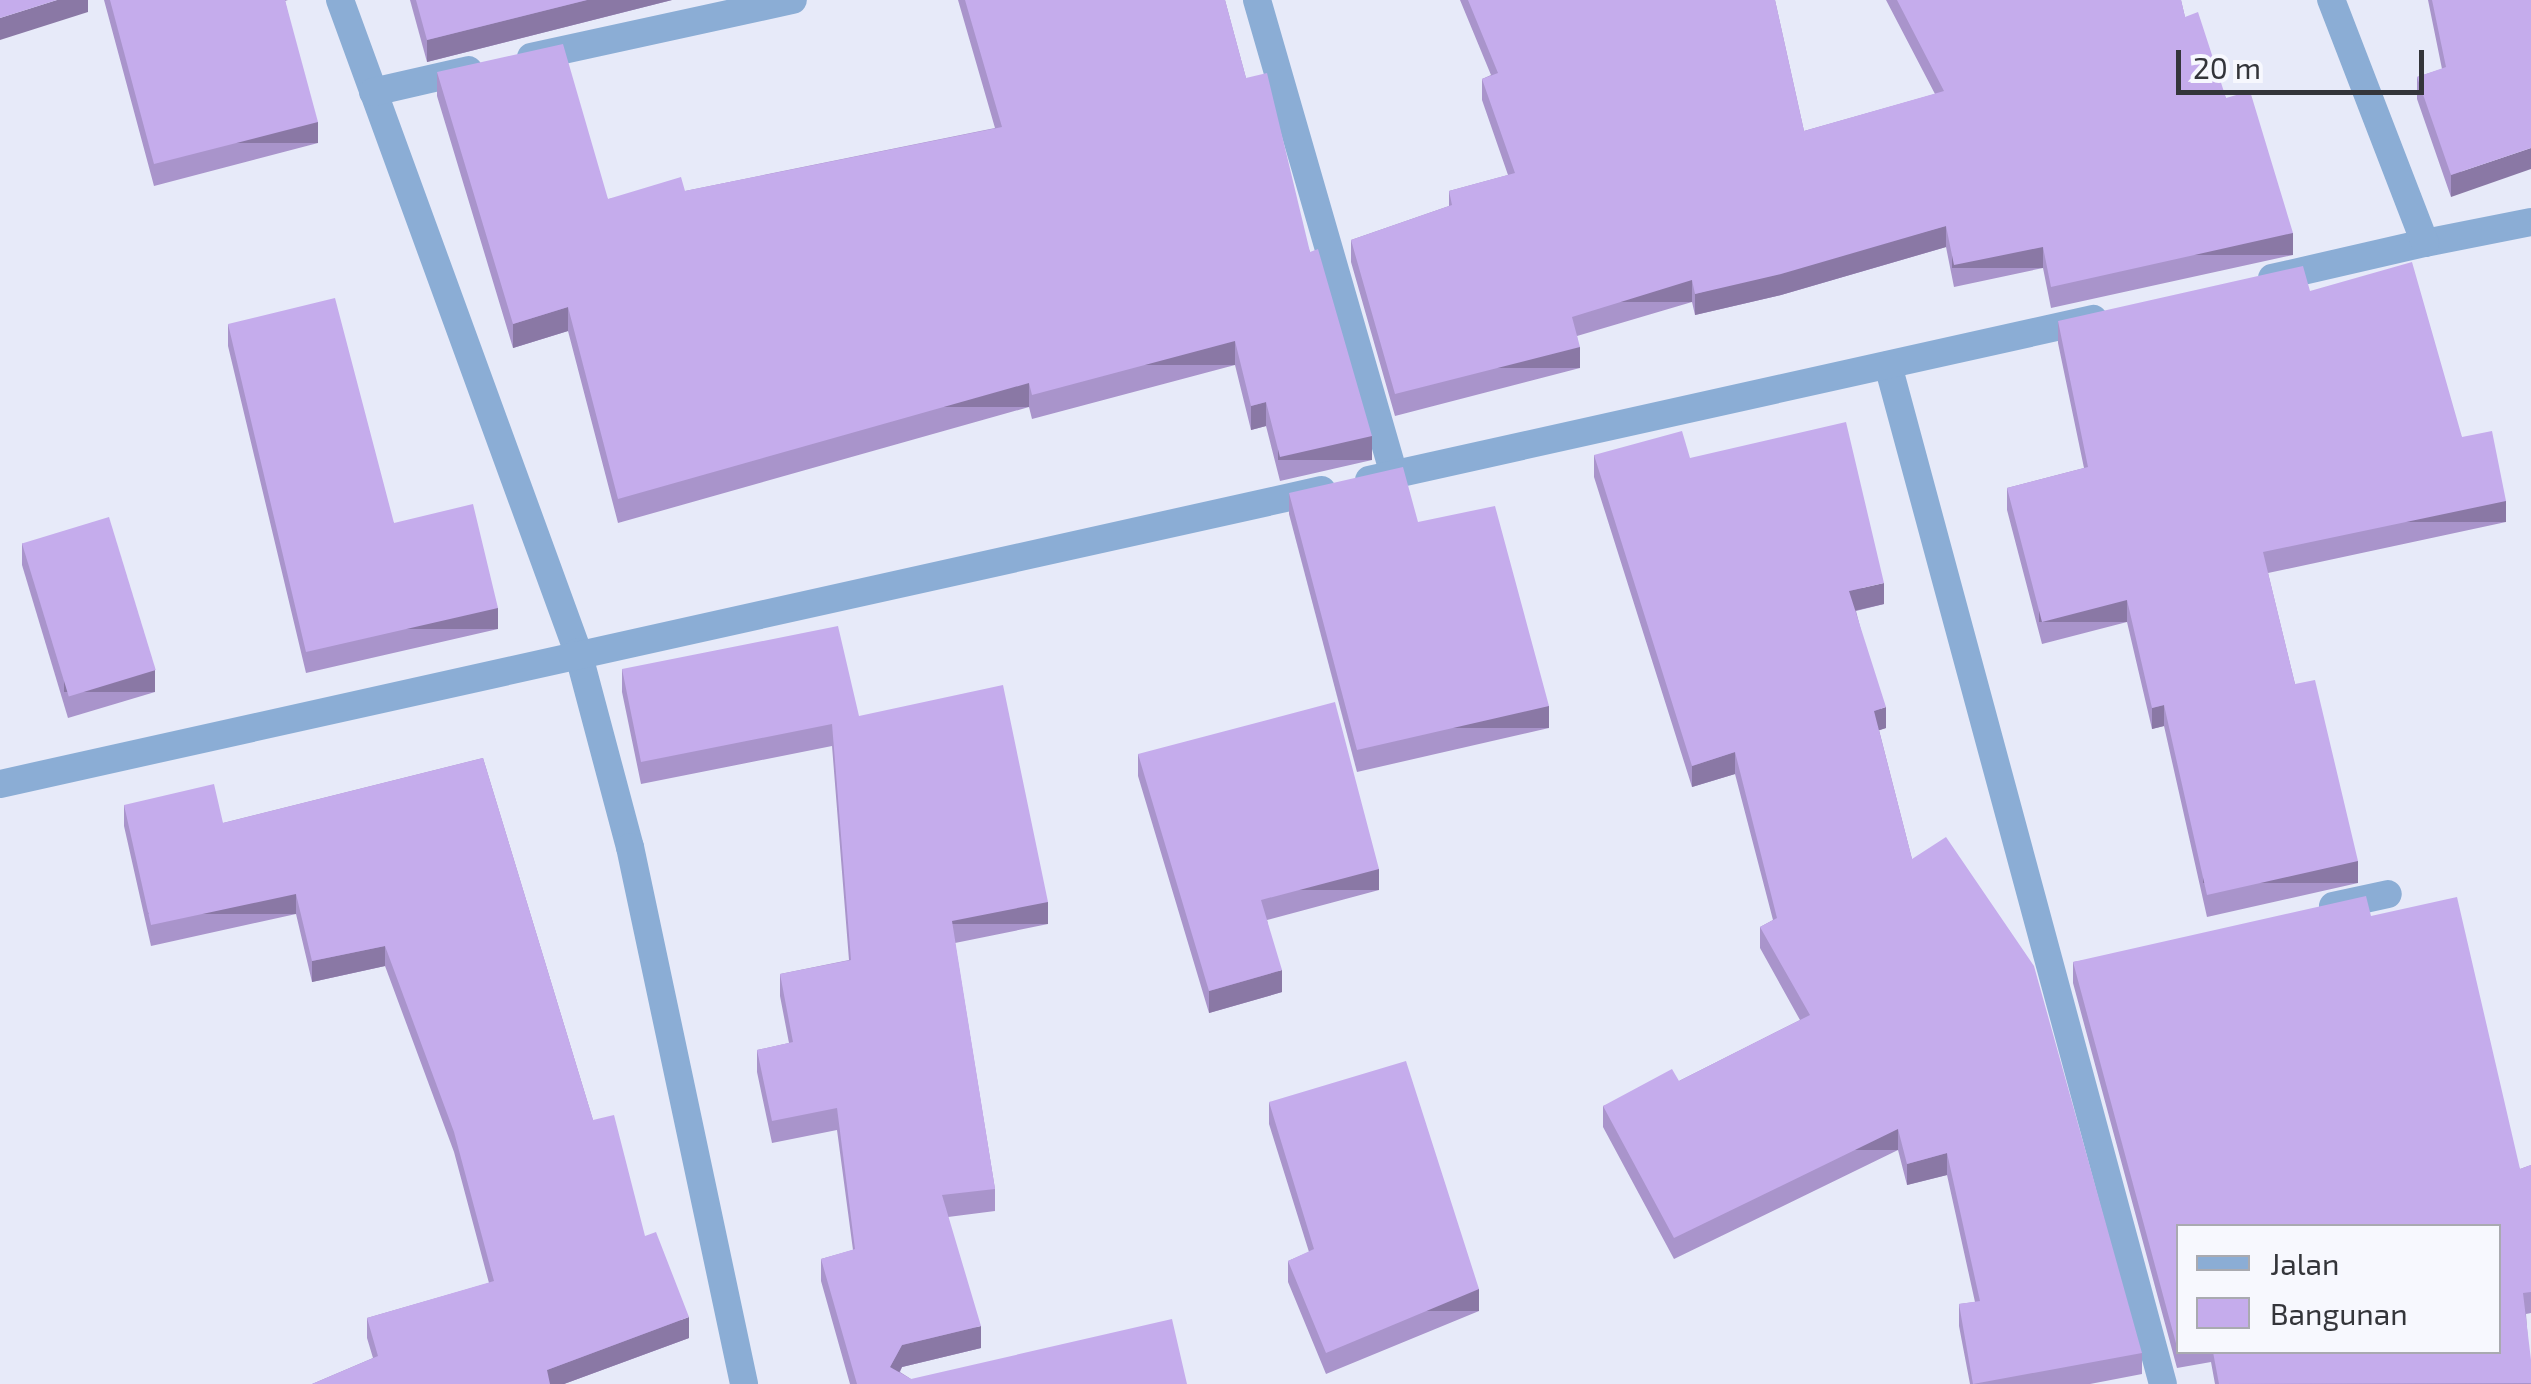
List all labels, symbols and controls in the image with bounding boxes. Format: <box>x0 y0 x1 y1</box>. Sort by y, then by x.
scale bar <box>2181 30 2428 92</box>
text: 20 m <box>2193 49 2261 85</box>
legend <box>2176 1224 2501 1354</box>
text: Jalan <box>2270 1245 2339 1281</box>
text: Bangunan <box>2270 1295 2408 1331</box>

